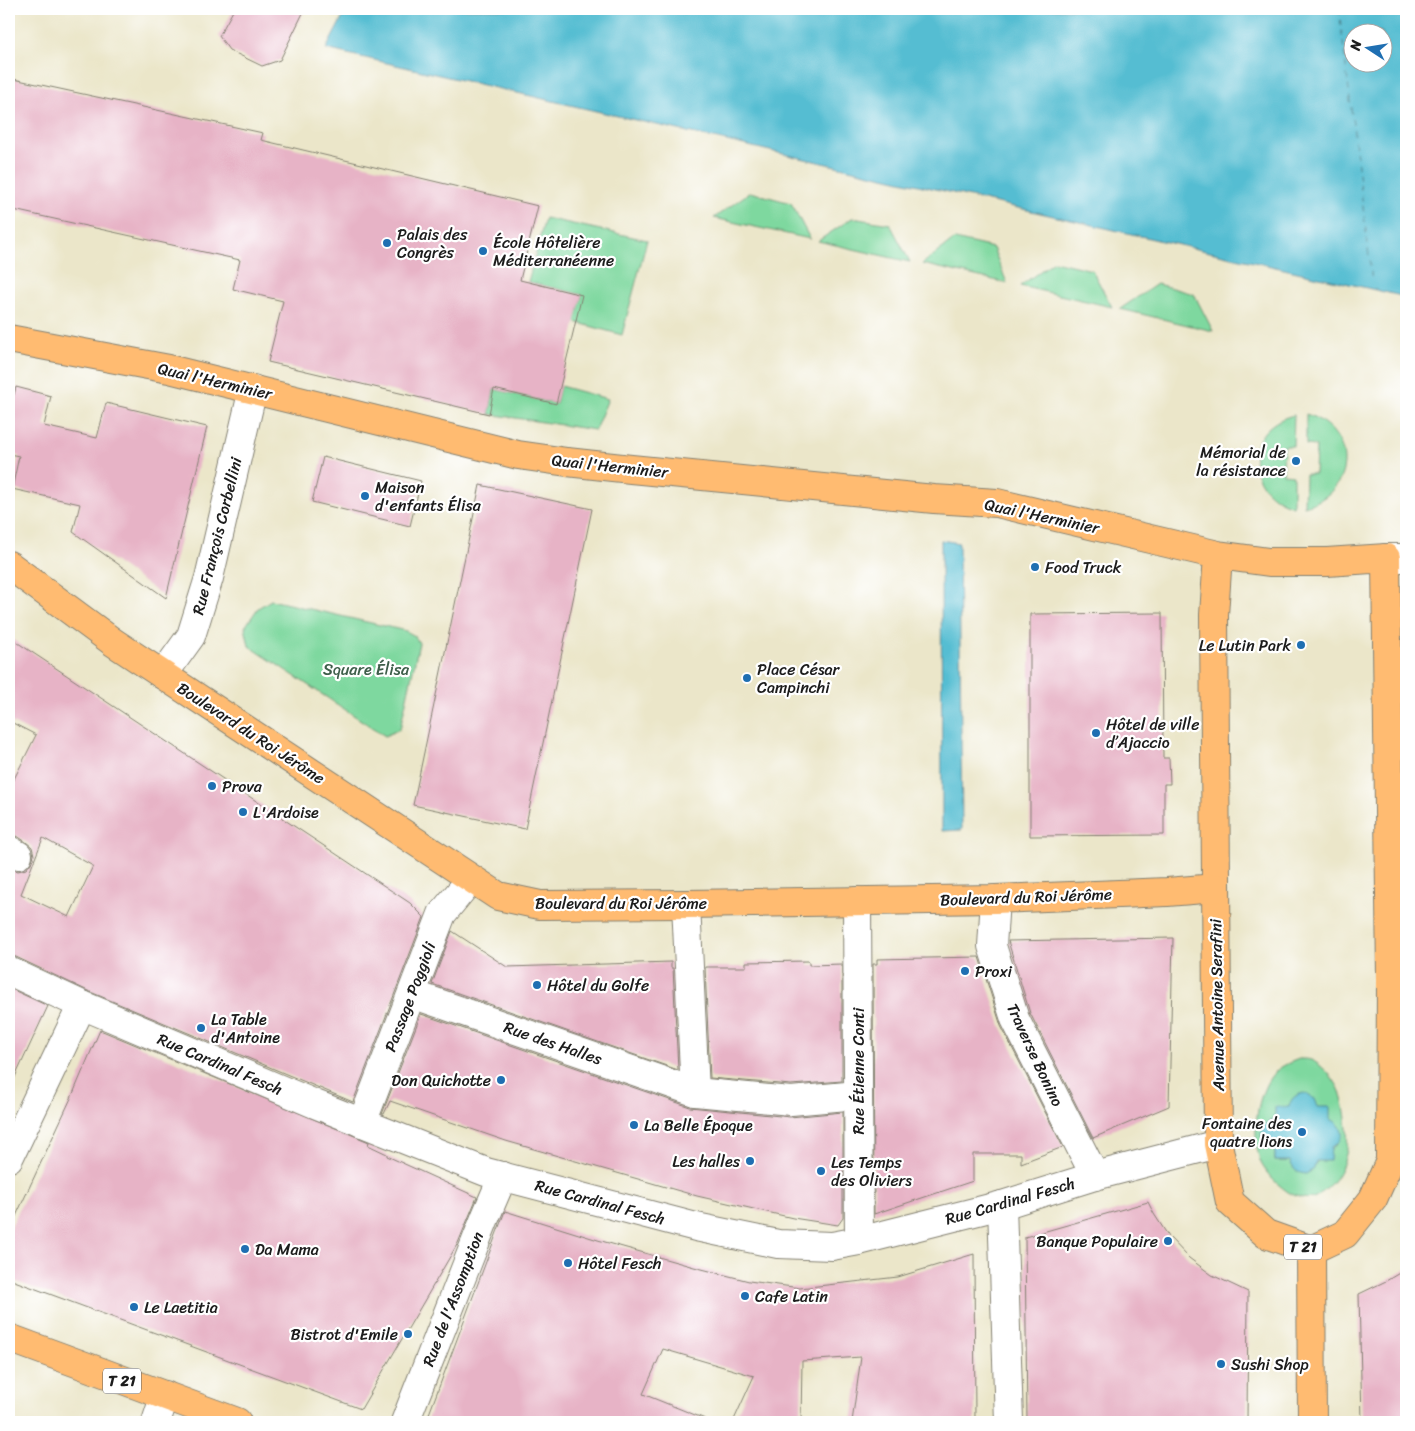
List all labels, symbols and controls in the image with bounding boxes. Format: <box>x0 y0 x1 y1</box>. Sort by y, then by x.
north arrow <box>1342 22 1392 72</box>
text: N <box>1342 38 1369 54</box>
place label: Palais des Congrès <box>397 220 468 267</box>
place label: École Hôtelière Méditerranéenne <box>493 228 614 275</box>
marker: Palais des Congrès <box>381 237 393 249</box>
marker: École Hôtelière Méditerranéenne <box>477 245 489 257</box>
street label: Quai l'Herminier <box>155 354 277 409</box>
place label: Mémorial de la résistance <box>1196 438 1286 485</box>
street label: Quai l'Herminier <box>550 445 671 487</box>
street label: Rue François Corbellini <box>183 453 251 618</box>
marker: Mémorial de la résistance <box>1290 455 1302 467</box>
place label: Maison d'enfants Élisa <box>375 473 482 520</box>
marker: Maison d'enfants Élisa <box>359 490 371 502</box>
street label: Quai l'Herminier <box>982 490 1104 543</box>
place label: Food Truck <box>1045 553 1122 582</box>
marker: Food Truck <box>1029 561 1041 573</box>
place label: Le Lutin Park <box>1199 631 1291 660</box>
marker: Le Lutin Park <box>1295 639 1307 651</box>
park label: Square Élisa <box>323 655 410 684</box>
place label: Place César Campinchi <box>757 655 840 702</box>
marker: Place César Campinchi <box>741 672 753 684</box>
street label: Boulevard du Roi Jérôme <box>171 674 331 792</box>
place label: Hôtel de ville d’Ajaccio <box>1106 710 1199 757</box>
marker: Hôtel de ville d’Ajaccio <box>1090 727 1102 739</box>
place label: Prova <box>222 772 263 801</box>
marker: Prova <box>206 780 218 792</box>
place label: L'Ardoise <box>253 798 319 827</box>
marker: L'Ardoise <box>237 806 249 818</box>
street label: Boulevard du Roi Jérôme <box>940 880 1112 914</box>
street label: Boulevard du Roi Jérôme <box>535 889 707 918</box>
street label: Avenue Antoine Serafini <box>1201 918 1233 1092</box>
street label: Passage Poggioli <box>376 937 444 1056</box>
place label: Proxi <box>975 957 1013 986</box>
marker: Proxi <box>959 965 971 977</box>
place label: Hôtel du Golfe <box>547 971 649 1000</box>
marker: Hôtel du Golfe <box>531 979 543 991</box>
street label: Traverse Bonino <box>998 998 1072 1112</box>
place label: La Table d'Antoine <box>211 1005 280 1052</box>
street label: Rue Étienne Conti <box>844 1007 873 1134</box>
street label: Rue des Halles <box>500 1013 607 1074</box>
marker: La Table d'Antoine <box>195 1022 207 1034</box>
street label: Rue Cardinal Fesch <box>153 1025 287 1103</box>
place label: Don Quichotte <box>391 1066 491 1095</box>
marker: Don Quichotte <box>495 1074 507 1086</box>
place label: Fontaine des quatre lions <box>1202 1109 1293 1156</box>
place label: La Belle Époque <box>644 1111 753 1140</box>
marker: La Belle Époque <box>628 1119 640 1131</box>
marker: Fontaine des quatre lions <box>1296 1126 1308 1138</box>
place label: Les halles <box>672 1147 741 1176</box>
place label: Les Temps des Oliviers <box>831 1148 912 1195</box>
marker: Les halles <box>744 1155 756 1167</box>
marker: Les Temps des Oliviers <box>815 1165 827 1177</box>
street label: Rue Cardinal Fesch <box>942 1169 1078 1233</box>
street label: Rue Cardinal Fesch <box>532 1171 668 1233</box>
street label: Rue de l'Assomption <box>414 1227 492 1371</box>
place label: Banque Populaire <box>1036 1227 1158 1256</box>
road number: T 21 <box>1284 1234 1322 1260</box>
place label: Da Mama <box>255 1235 319 1264</box>
marker: Banque Populaire <box>1162 1235 1174 1247</box>
marker: Da Mama <box>239 1243 251 1255</box>
place label: Hôtel Fesch <box>578 1249 661 1278</box>
marker: Hôtel Fesch <box>562 1257 574 1269</box>
place label: Cafe Latin <box>755 1282 828 1311</box>
marker: Cafe Latin <box>739 1290 751 1302</box>
place label: Le Laetitia <box>144 1293 218 1322</box>
marker: Le Laetitia <box>128 1301 140 1313</box>
place label: Bistrot d'Emile <box>290 1320 398 1349</box>
marker: Bistrot d'Emile <box>402 1328 414 1340</box>
place label: Sushi Shop <box>1231 1350 1309 1379</box>
marker: Sushi Shop <box>1215 1358 1227 1370</box>
road number: T 21 <box>103 1368 141 1394</box>

